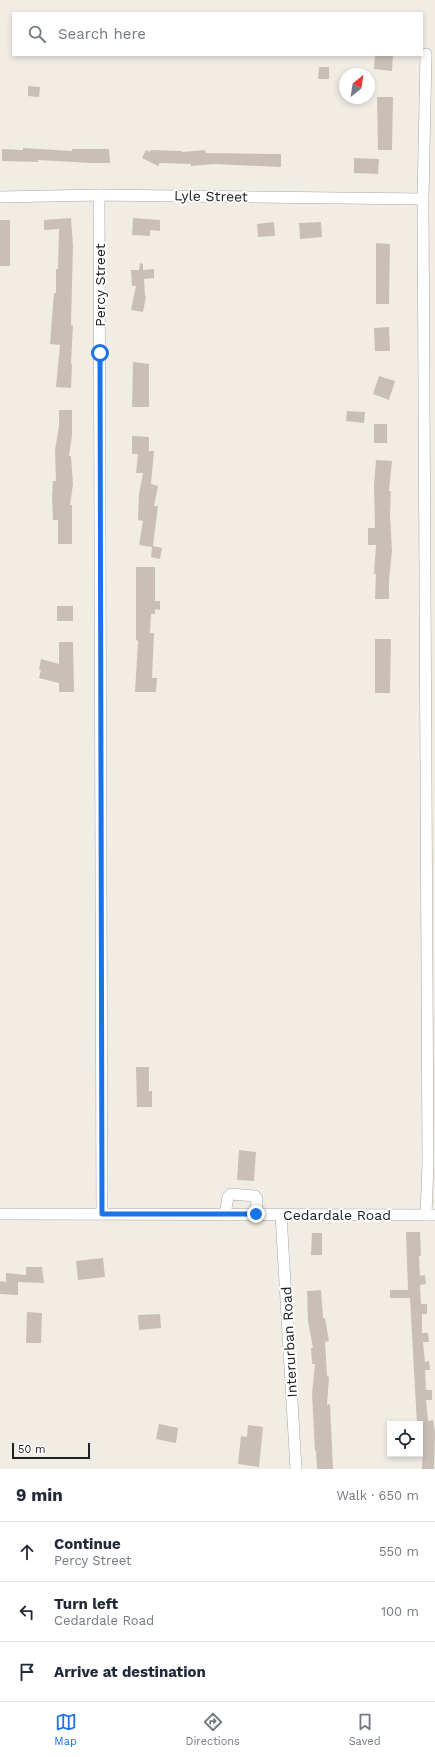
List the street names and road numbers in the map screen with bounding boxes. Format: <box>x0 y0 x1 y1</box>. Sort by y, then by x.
street label: Lyle Street <box>174 187 248 205</box>
street label: Percy Street <box>92 243 108 327</box>
street label: Cedardale Road <box>283 1207 391 1223</box>
street label: Interurban Road <box>278 1286 300 1398</box>

